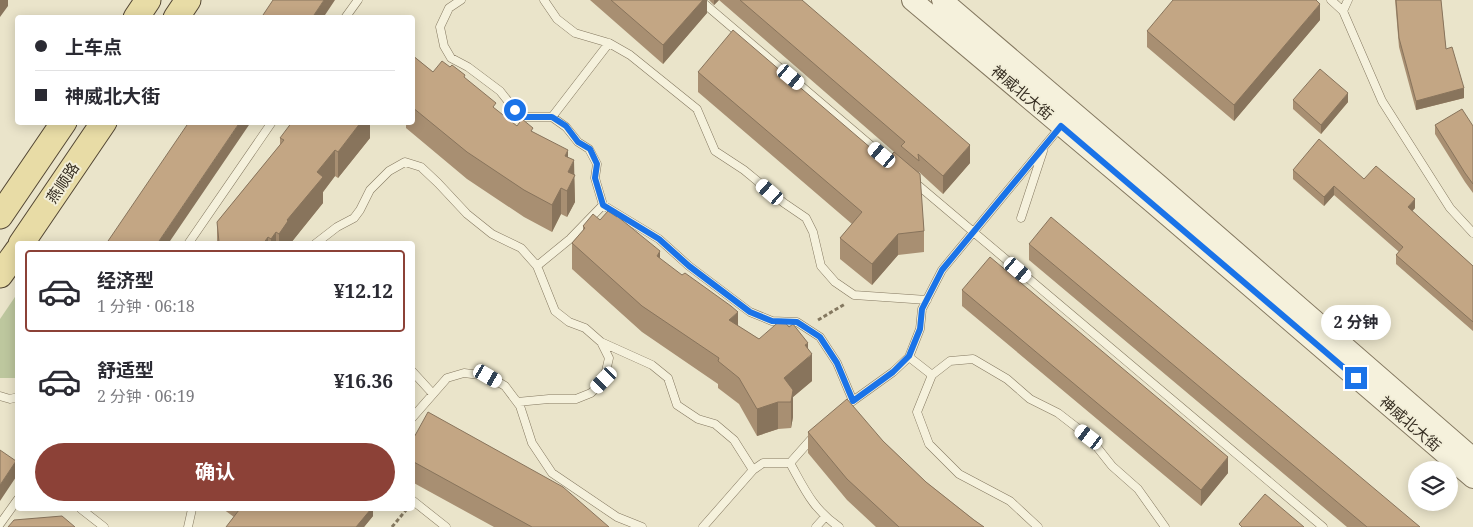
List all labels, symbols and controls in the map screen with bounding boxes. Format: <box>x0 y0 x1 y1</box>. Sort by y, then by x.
text: 上车点 <box>65 34 122 60</box>
street label: 神威北大街 <box>987 60 1058 124</box>
car <box>774 62 807 92</box>
text: 神威北大街 <box>65 83 160 109</box>
route start <box>504 99 526 121</box>
car <box>865 140 898 170</box>
street label: 燕顺路 <box>41 158 83 207</box>
car <box>753 176 786 208</box>
car <box>1001 255 1034 285</box>
text: 经济型 <box>97 267 154 293</box>
icon: car <box>37 269 82 314</box>
text: ¥12.12 <box>334 278 393 304</box>
text: 1 分钟 · 06:18 <box>97 295 195 317</box>
callout: 2 分钟 <box>1321 306 1391 340</box>
text: 2 分钟 <box>1333 311 1379 333</box>
text: 舒适型 <box>97 357 154 383</box>
icon: car <box>37 359 82 404</box>
car <box>471 362 504 390</box>
car <box>588 364 619 396</box>
route end <box>1345 367 1367 389</box>
text: ¥16.36 <box>334 368 393 394</box>
text: 2 分钟 · 06:19 <box>97 385 195 407</box>
street label: 神威北大街 <box>1376 391 1446 455</box>
car <box>1072 422 1105 452</box>
button: 确认 <box>35 443 395 501</box>
map controls <box>1408 461 1458 511</box>
button: layers <box>1408 461 1458 511</box>

